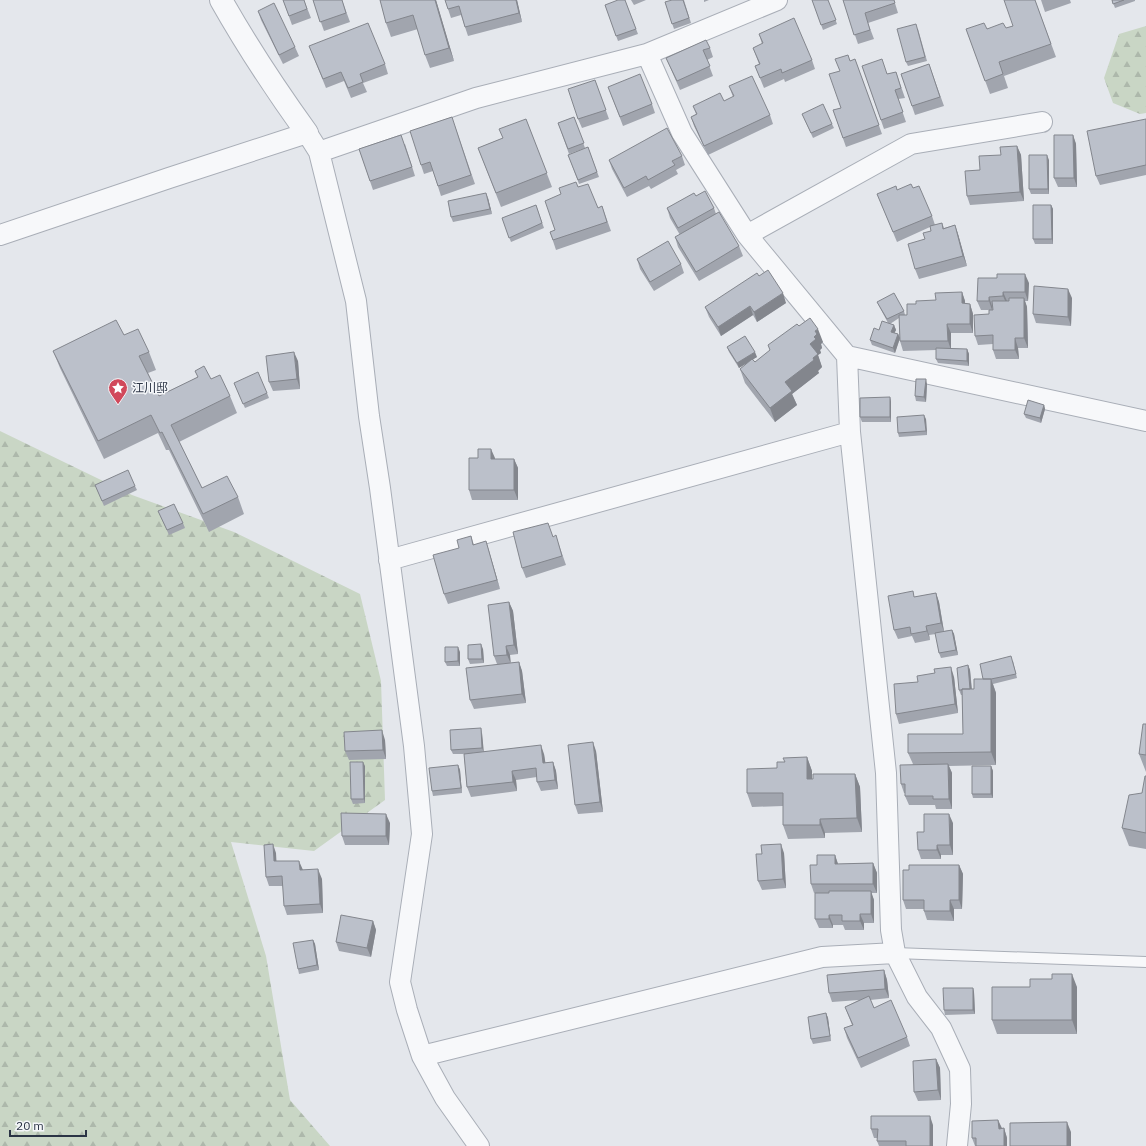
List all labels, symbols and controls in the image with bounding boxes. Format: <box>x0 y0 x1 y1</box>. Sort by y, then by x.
place icon: 江川邸 <box>107 377 129 405</box>
place label: 江川邸 <box>132 380 168 395</box>
scale bar <box>10 1112 86 1138</box>
text: 20 m <box>16 1118 44 1133</box>

